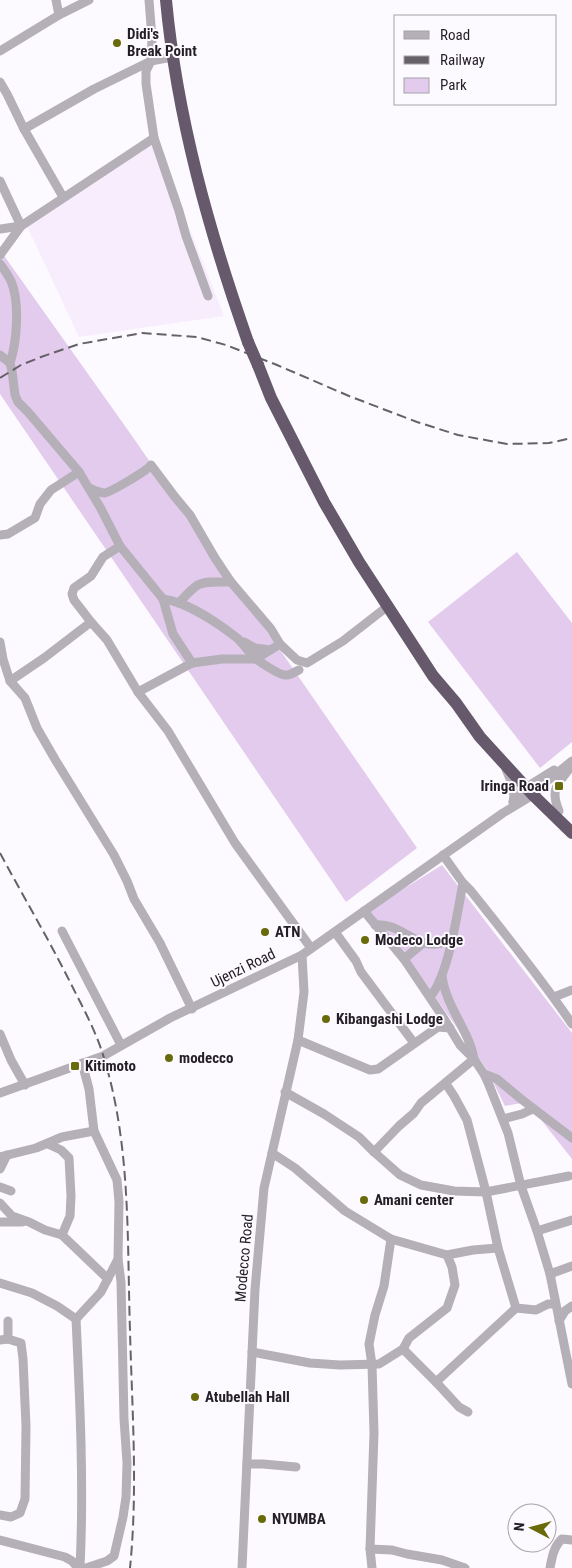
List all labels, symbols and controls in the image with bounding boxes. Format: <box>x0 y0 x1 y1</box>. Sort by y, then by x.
legend <box>394 15 557 105</box>
place label: Didi's Break Point <box>127 25 197 60</box>
text: Road <box>440 26 470 44</box>
marker: Didi's Break Point <box>111 37 123 49</box>
text: Railway <box>440 51 485 69</box>
text: Park <box>440 76 467 94</box>
place label: Iringa Road <box>480 777 549 795</box>
marker: Iringa Road <box>553 780 565 792</box>
place label: ATN <box>275 923 300 941</box>
marker: ATN <box>259 926 271 938</box>
place label: Modeco Lodge <box>375 931 463 949</box>
marker: Modeco Lodge <box>359 934 371 946</box>
street label: Ujenzi Road <box>208 945 278 991</box>
place label: Kibangashi Lodge <box>336 1010 443 1028</box>
marker: Kibangashi Lodge <box>320 1013 332 1025</box>
place label: modecco <box>179 1049 233 1067</box>
marker: modecco <box>163 1052 175 1064</box>
place label: Kitimoto <box>85 1057 136 1075</box>
marker: Kitimoto <box>69 1060 81 1072</box>
place label: Amani center <box>374 1191 454 1209</box>
marker: Amani center <box>358 1194 370 1206</box>
street label: Modecco Road <box>231 1213 257 1303</box>
place label: Atubellah Hall <box>205 1388 290 1406</box>
marker: Atubellah Hall <box>189 1391 201 1403</box>
north arrow <box>507 1503 557 1553</box>
place label: NYUMBA <box>272 1510 326 1528</box>
marker: NYUMBA <box>256 1513 268 1525</box>
text: N <box>511 1522 527 1532</box>

